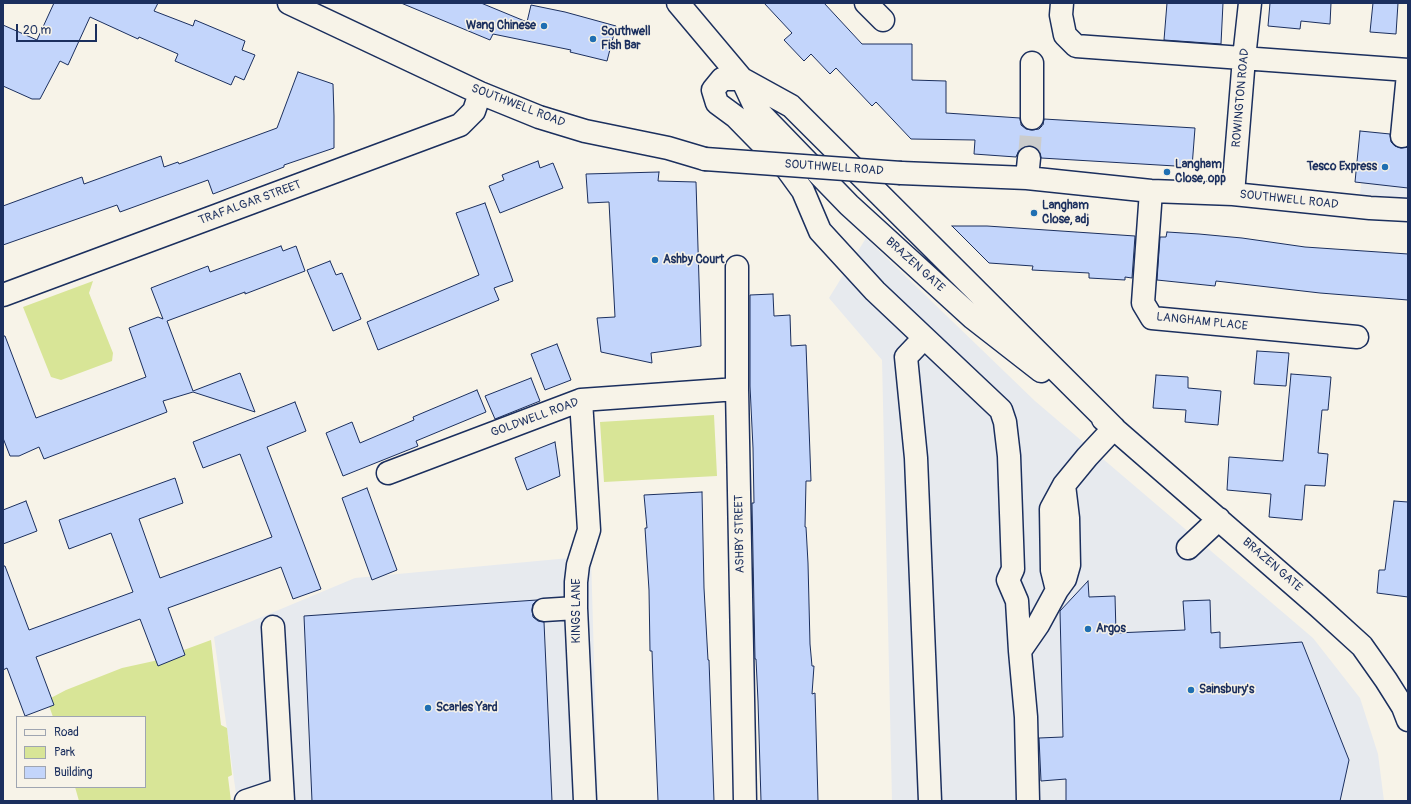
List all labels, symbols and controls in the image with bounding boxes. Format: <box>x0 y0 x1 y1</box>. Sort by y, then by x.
scale bar <box>18 16 99 42</box>
place label: Wang Chinese <box>466 19 536 33</box>
marker: Wang Chinese <box>539 21 549 31</box>
text: 20 m <box>23 23 51 38</box>
place label: Southwell Fish Bar <box>601 25 651 53</box>
marker: Southwell Fish Bar <box>588 34 598 44</box>
street label: ROWINGTON ROAD <box>1230 48 1252 148</box>
street label: SOUTHWELL ROAD <box>469 81 567 131</box>
street label: SOUTHWELL ROAD <box>784 157 884 179</box>
place label: Langham Close, opp <box>1175 158 1226 186</box>
place label: Tesco Express <box>1307 160 1377 174</box>
marker: Tesco Express <box>1380 162 1390 172</box>
marker: Langham Close, opp <box>1162 167 1172 177</box>
street label: TRAFALGAR STREET <box>197 178 303 228</box>
street label: SOUTHWELL ROAD <box>1239 188 1339 212</box>
place label: Langham Close, adj <box>1042 199 1089 227</box>
marker: Langham Close, adj <box>1029 208 1039 218</box>
street label: BRAZEN GATE <box>882 235 948 295</box>
place label: Ashby Court <box>663 253 724 267</box>
marker: Ashby Court <box>650 255 660 265</box>
street label: LANGHAM PLACE <box>1156 310 1248 334</box>
street label: GOLDWELL ROAD <box>489 395 581 441</box>
street label: ASHBY STREET <box>732 495 748 573</box>
street label: BRAZEN GATE <box>1239 535 1305 595</box>
street label: KINGS LANE <box>570 578 584 644</box>
place label: Argos <box>1096 622 1126 636</box>
marker: Argos <box>1083 624 1093 634</box>
place label: Sainsbury's <box>1199 683 1254 697</box>
marker: Sainsbury's <box>1186 685 1196 695</box>
place label: Scarles Yard <box>436 701 498 715</box>
marker: Scarles Yard <box>423 703 433 713</box>
legend <box>16 716 146 788</box>
text: Road <box>54 725 79 740</box>
text: Park <box>54 745 75 760</box>
text: Building <box>54 765 93 780</box>

